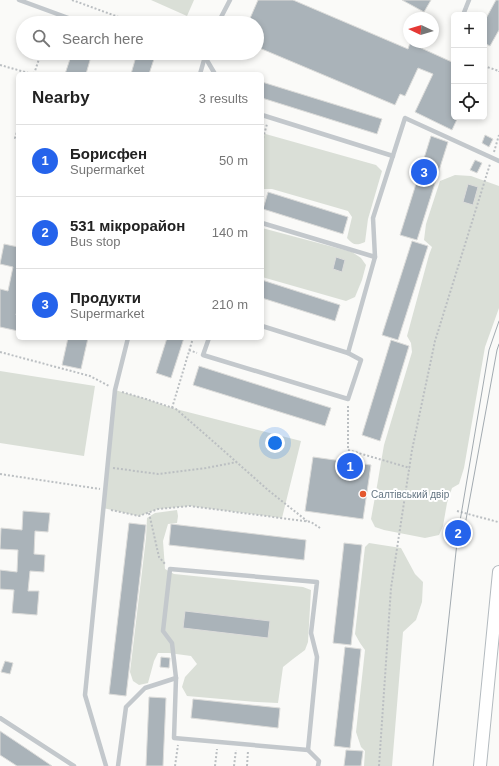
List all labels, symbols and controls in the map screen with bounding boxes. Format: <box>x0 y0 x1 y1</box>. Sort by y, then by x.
north arrow <box>403 12 439 48</box>
map controls <box>451 12 487 120</box>
button: + <box>451 12 487 48</box>
search box <box>16 16 264 60</box>
icon: search <box>30 27 52 49</box>
text: Search here <box>62 30 144 47</box>
button: − <box>451 48 487 84</box>
button: locate <box>451 84 487 120</box>
text: Nearby <box>32 88 90 107</box>
text: 3 results <box>199 91 248 106</box>
text: Борисфен <box>70 145 147 162</box>
text: 1 <box>41 153 49 168</box>
text: 50 m <box>219 153 248 168</box>
pin: 3 <box>411 157 437 187</box>
text: Supermarket <box>70 162 144 177</box>
text: 531 мікрорайон <box>70 217 185 234</box>
text: 2 <box>41 225 49 240</box>
text: 140 m <box>212 225 248 240</box>
text: Bus stop <box>70 234 121 249</box>
text: Продукти <box>70 289 141 306</box>
text: 3 <box>41 297 49 312</box>
text: 210 m <box>212 297 248 312</box>
text: Supermarket <box>70 306 144 321</box>
your location <box>265 433 285 453</box>
pin: 1 <box>337 451 363 481</box>
marker: Салтівський двір <box>358 489 368 499</box>
place label: Салтівський двір <box>371 489 450 500</box>
pin: 2 <box>445 518 471 548</box>

